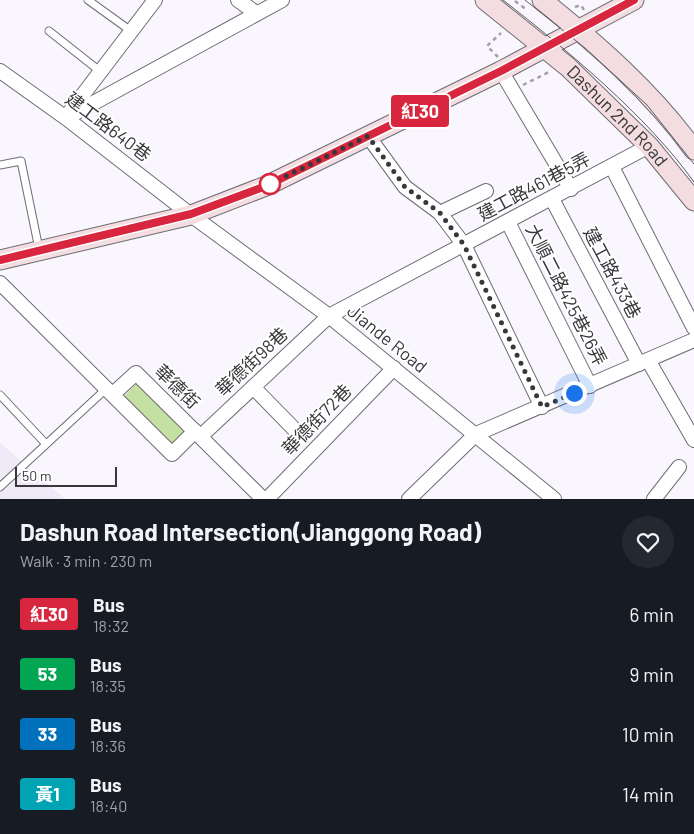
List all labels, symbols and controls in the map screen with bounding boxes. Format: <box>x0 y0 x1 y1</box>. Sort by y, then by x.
street label: Dashun 2nd Road <box>563 60 673 170</box>
street label: 建工路640巷 <box>62 87 156 165</box>
line badge: 紅30 <box>391 95 449 127</box>
text: 紅30 <box>401 100 439 122</box>
street label: 建工路461巷5弄 <box>473 147 594 225</box>
unlabelled marker <box>259 173 281 195</box>
street label: 大順二路425巷26弄 <box>522 220 612 369</box>
street label: 建工路433巷 <box>580 223 646 322</box>
street label: Jiande Road <box>343 299 432 377</box>
street label: 華德街98巷 <box>211 322 292 400</box>
street label: 華德街 <box>151 360 205 413</box>
street label: 華德街72巷 <box>277 379 356 459</box>
your location <box>562 381 587 406</box>
scale bar <box>15 464 118 487</box>
text: 50 m <box>22 467 51 484</box>
button: heart <box>622 516 674 568</box>
text: Dashun Road Intersection(Jianggong Road) <box>20 517 481 546</box>
text: Walk · 3 min · 230 m <box>20 551 152 570</box>
text: Bus <box>93 593 125 616</box>
text: 紅30 <box>30 603 68 625</box>
text: 6 min <box>630 603 674 626</box>
text: 18:32 <box>93 616 129 635</box>
text: Bus <box>90 653 122 676</box>
text: 53 <box>38 663 57 685</box>
text: 9 min <box>630 663 674 686</box>
text: 18:35 <box>90 676 126 695</box>
text: Bus <box>90 713 122 736</box>
text: 33 <box>38 723 57 745</box>
text: 10 min <box>622 723 674 746</box>
text: 18:36 <box>90 736 126 755</box>
text: Bus <box>90 773 122 796</box>
text: 黃1 <box>35 783 60 805</box>
text: 14 min <box>622 783 674 806</box>
text: 18:40 <box>90 796 127 815</box>

